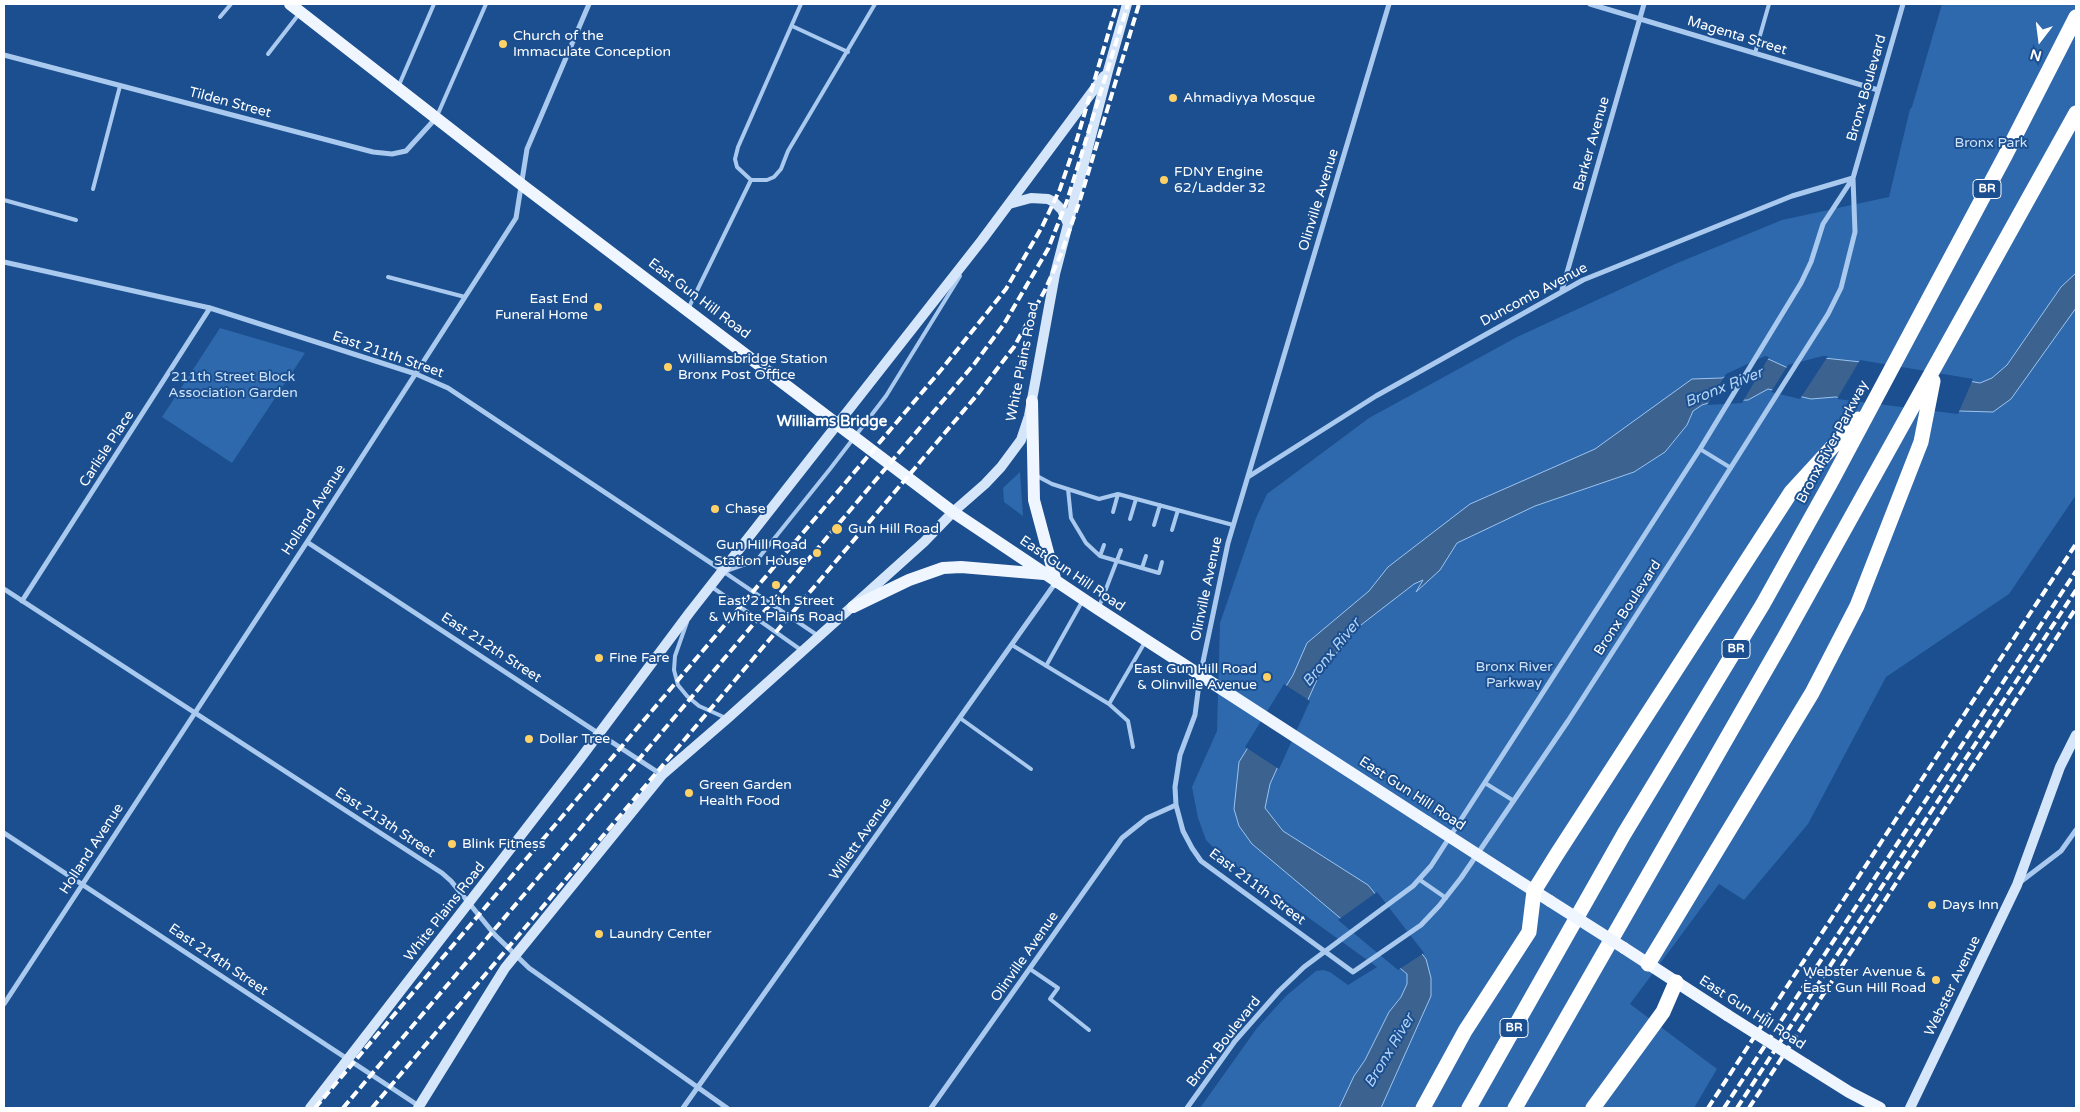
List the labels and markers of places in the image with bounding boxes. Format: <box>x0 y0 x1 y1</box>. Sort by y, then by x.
place label: Church of the Immaculate Conception <box>513 28 671 60</box>
marker: Church of the Immaculate Conception <box>497 38 509 50</box>
place label: Ahmadiyya Mosque <box>1183 90 1315 106</box>
marker: Ahmadiyya Mosque <box>1167 92 1179 104</box>
place label: FDNY Engine 62/Ladder 32 <box>1174 164 1266 196</box>
marker: FDNY Engine 62/Ladder 32 <box>1158 174 1170 186</box>
place label: East End Funeral Home <box>495 291 588 324</box>
marker: East End Funeral Home <box>592 301 604 313</box>
place label: Williamsbridge Station Bronx Post Office <box>678 351 828 384</box>
marker: Williamsbridge Station Bronx Post Office <box>662 361 674 373</box>
place label: Chase <box>725 501 766 517</box>
marker: Chase <box>709 503 721 515</box>
place label: Gun Hill Road <box>848 521 939 537</box>
marker: Gun Hill Road <box>830 522 844 536</box>
place label: Gun Hill Road Station House <box>714 537 807 570</box>
marker: Gun Hill Road Station House <box>811 547 823 559</box>
marker: East 211th Street & White Plains Road <box>770 579 782 591</box>
place label: East 211th Street & White Plains Road <box>708 593 844 626</box>
place label: Fine Fare <box>609 650 669 666</box>
marker: Fine Fare <box>593 652 605 664</box>
place label: East Gun Hill Road & Olinville Avenue <box>1134 661 1257 694</box>
marker: East Gun Hill Road & Olinville Avenue <box>1261 671 1273 683</box>
place label: Dollar Tree <box>539 731 610 747</box>
marker: Dollar Tree <box>523 733 535 745</box>
place label: Green Garden Health Food <box>699 777 792 810</box>
marker: Green Garden Health Food <box>683 787 695 799</box>
place label: Blink Fitness <box>462 836 545 852</box>
marker: Blink Fitness <box>446 838 458 850</box>
place label: Days Inn <box>1942 897 1999 913</box>
marker: Days Inn <box>1926 899 1938 911</box>
place label: Laundry Center <box>609 926 712 942</box>
marker: Laundry Center <box>593 928 605 940</box>
place label: Webster Avenue & East Gun Hill Road <box>1803 964 1926 996</box>
marker: Webster Avenue & East Gun Hill Road <box>1930 974 1942 986</box>

